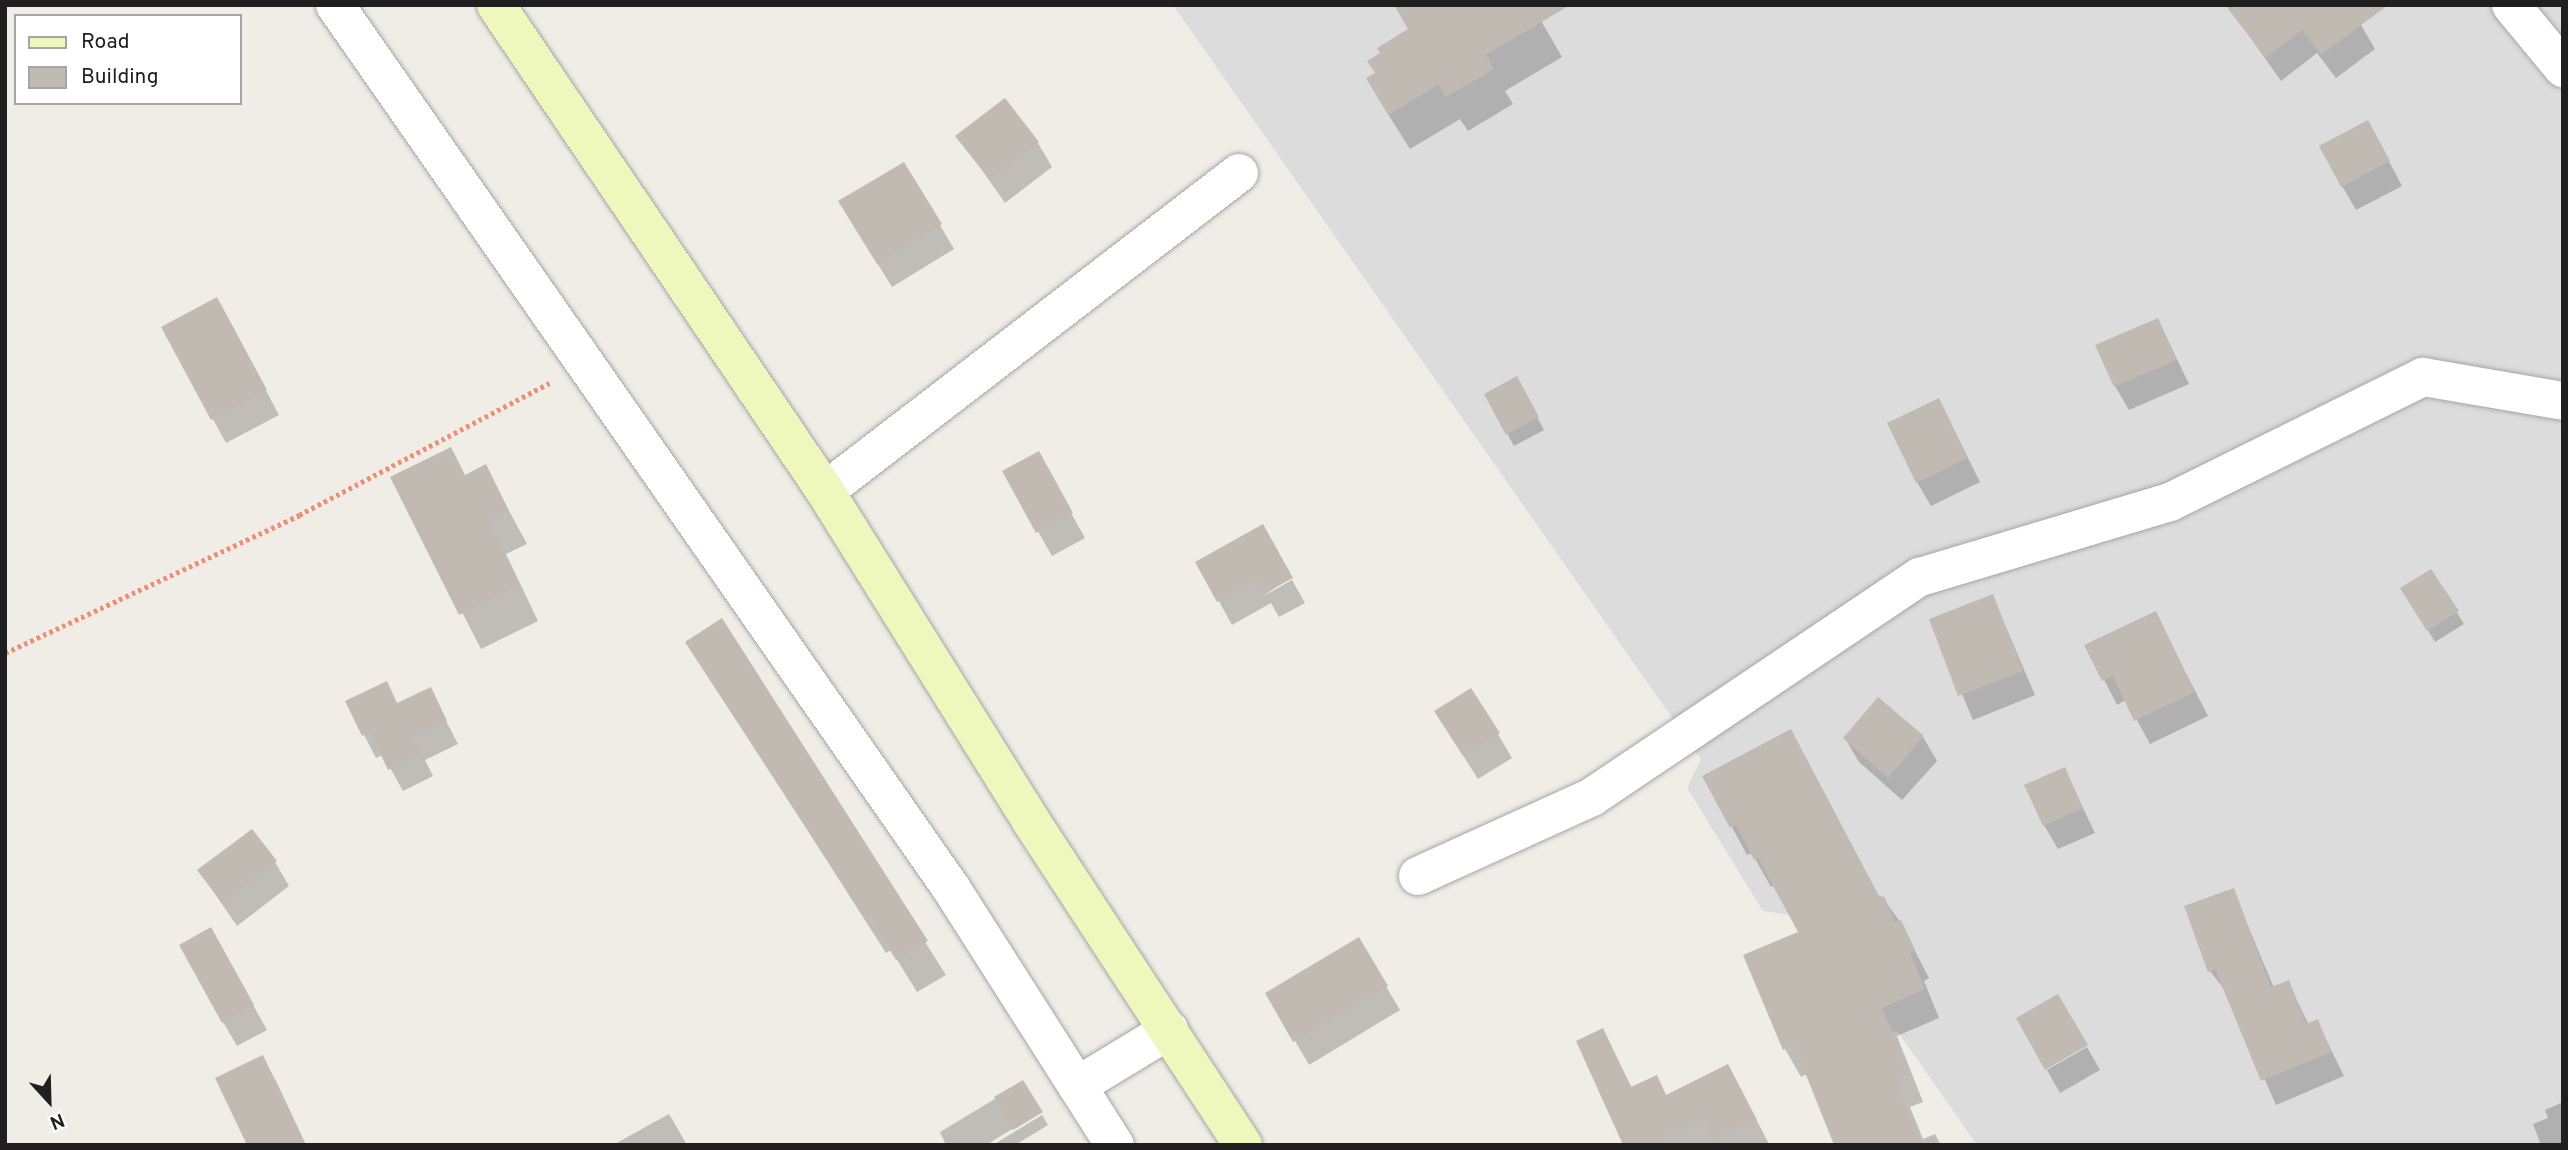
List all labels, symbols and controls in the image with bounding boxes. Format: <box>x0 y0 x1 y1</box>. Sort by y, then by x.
legend <box>14 14 242 105</box>
text: Road <box>81 29 130 56</box>
text: Building <box>81 64 159 91</box>
north arrow <box>14 1066 84 1136</box>
text: N <box>46 1107 68 1134</box>

